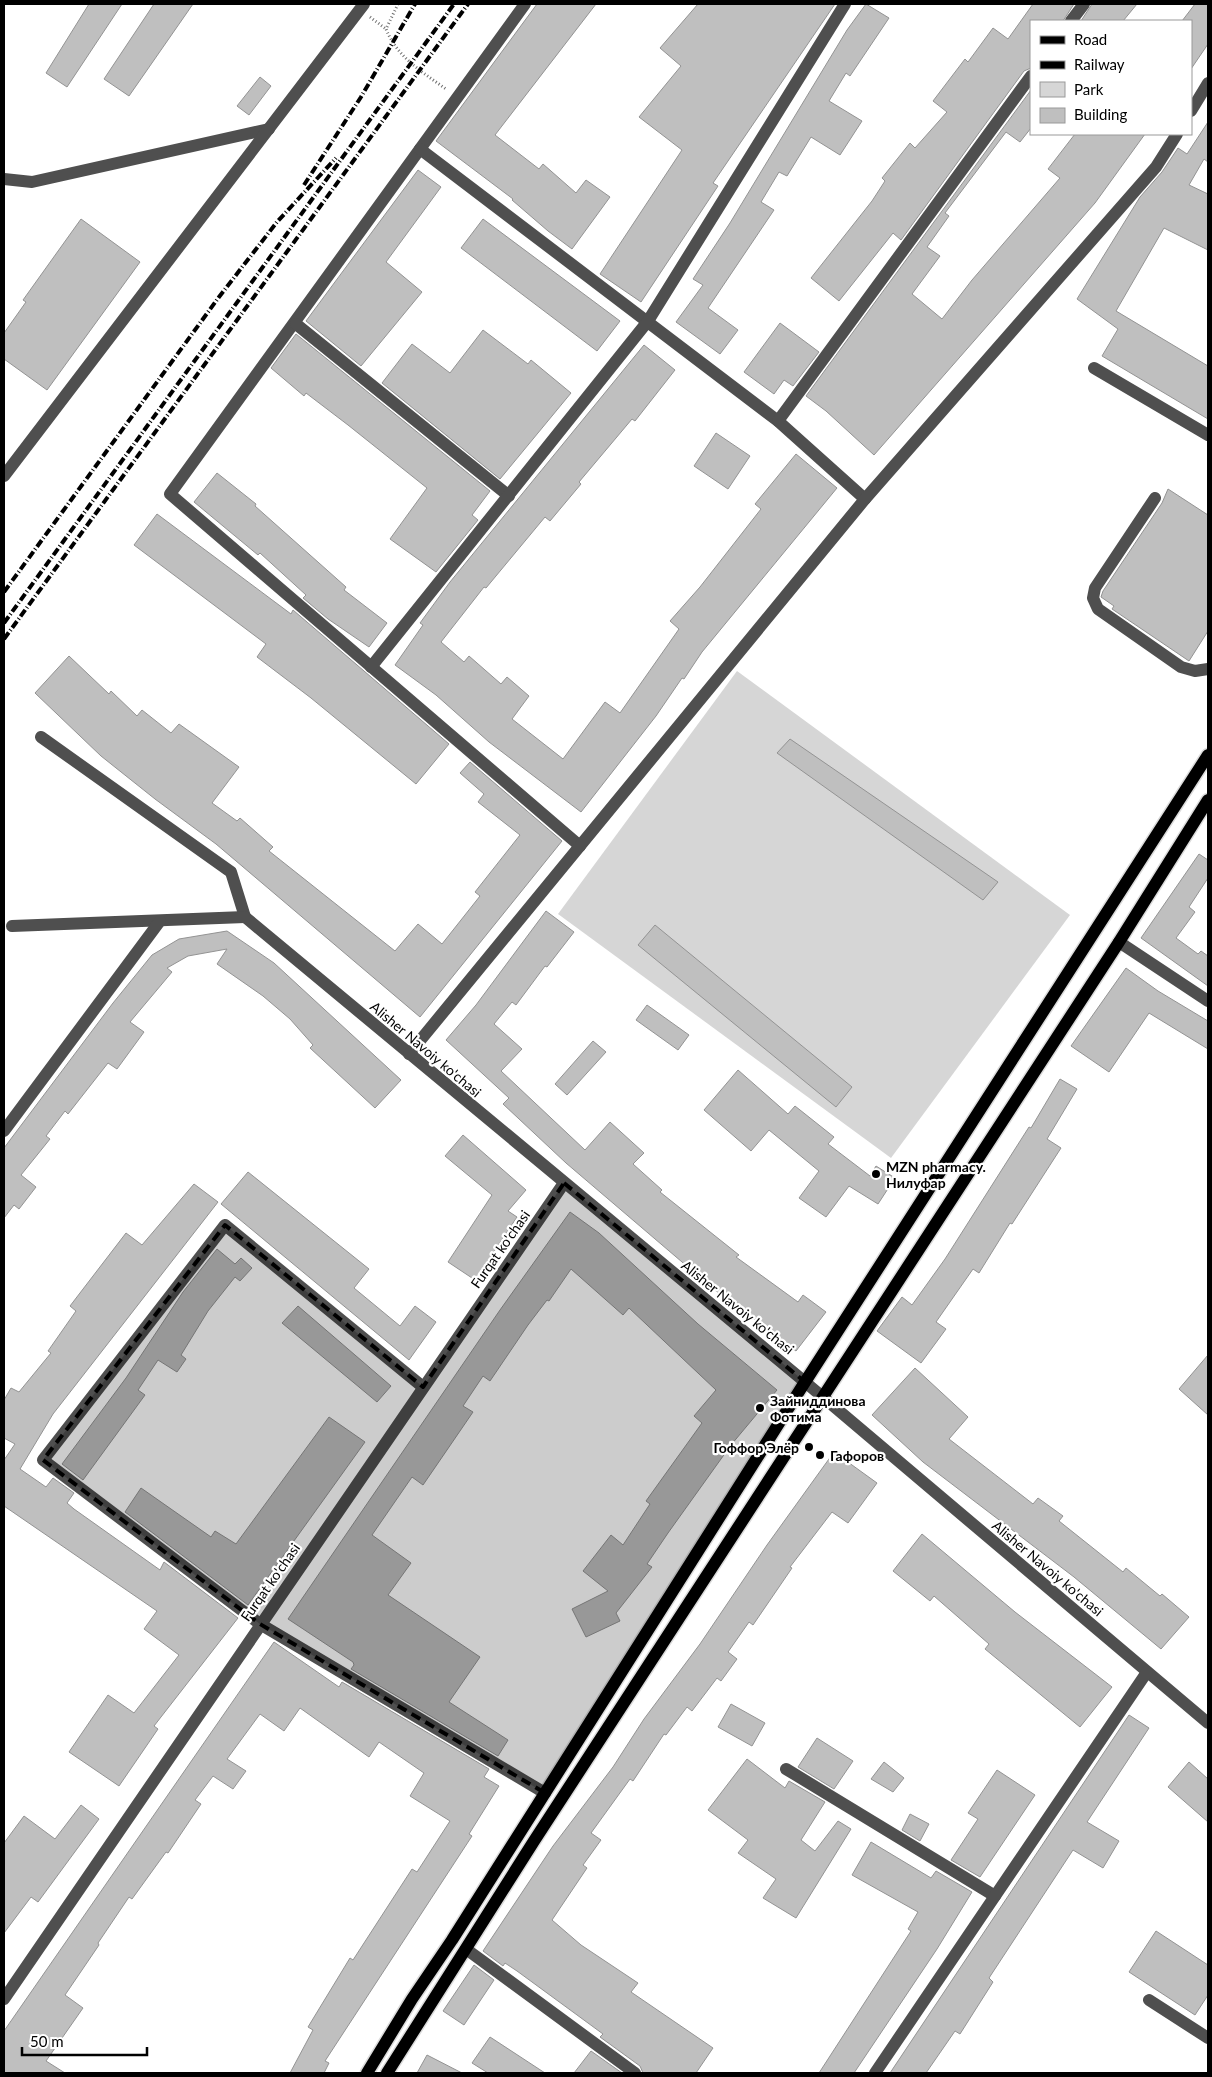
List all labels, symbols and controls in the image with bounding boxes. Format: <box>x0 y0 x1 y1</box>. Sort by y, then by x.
legend <box>1030 20 1192 135</box>
text: Road <box>1074 30 1107 48</box>
text: Railway <box>1074 55 1125 73</box>
text: Park <box>1074 80 1104 98</box>
text: Building <box>1074 105 1127 123</box>
street label: Alisher Navoiy ko'chasi <box>367 998 485 1100</box>
place label: MZN pharmacy. Нилуфар <box>886 1158 986 1191</box>
marker: MZN pharmacy. Нилуфар <box>870 1168 882 1180</box>
street label: Furqat ko'chasi <box>467 1207 533 1291</box>
street label: Alisher Navoiy ko'chasi <box>678 1256 798 1358</box>
place label: Зайниддинова Фотима <box>770 1392 866 1425</box>
marker: Зайниддинова Фотима <box>754 1402 766 1414</box>
place label: Гоффор Элёр <box>713 1439 799 1456</box>
marker: Гоффор Элёр <box>803 1441 815 1453</box>
place label: Гафоров <box>830 1447 884 1464</box>
marker: Гафоров <box>814 1449 826 1461</box>
street label: Alisher Navoiy ko'chasi <box>989 1517 1107 1619</box>
street label: Furqat ko'chasi <box>237 1540 303 1624</box>
scale bar <box>22 2024 148 2056</box>
text: 50 m <box>30 2032 64 2050</box>

